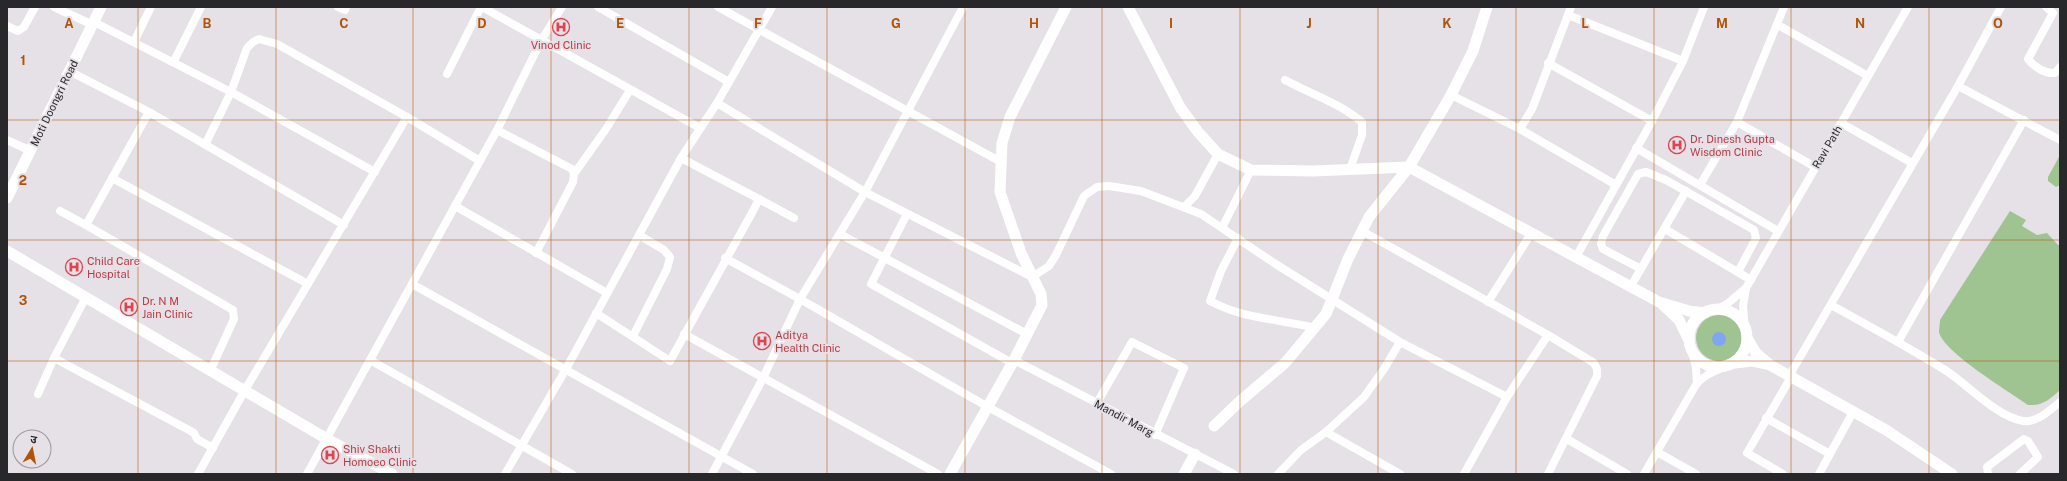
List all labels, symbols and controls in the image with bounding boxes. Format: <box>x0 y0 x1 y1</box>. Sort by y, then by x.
text: A <box>64 16 74 31</box>
text: B <box>203 16 212 31</box>
text: C <box>339 16 349 31</box>
text: D <box>477 16 487 31</box>
text: E <box>616 16 624 31</box>
text: F <box>754 16 762 31</box>
text: G <box>891 16 901 31</box>
text: H <box>1029 16 1039 31</box>
text: I <box>1169 16 1173 31</box>
text: J <box>1306 16 1312 31</box>
text: K <box>1442 16 1452 31</box>
text: L <box>1581 16 1589 31</box>
text: M <box>1716 16 1728 31</box>
text: N <box>1855 16 1865 31</box>
text: O <box>1993 16 2003 31</box>
hospital icon: Vinod Clinic <box>551 17 571 37</box>
place label: Vinod Clinic <box>531 39 591 51</box>
text: 1 <box>20 53 26 68</box>
street label: Moti Doongri Road <box>28 58 80 148</box>
street label: Ravi Path <box>1810 123 1844 171</box>
place label: Dr. Dinesh Gupta Wisdom Clinic <box>1690 133 1775 158</box>
hospital icon: Dr. Dinesh Gupta Wisdom Clinic <box>1667 135 1687 155</box>
text: 2 <box>19 173 27 188</box>
place label: Child Care Hospital <box>87 255 140 280</box>
hospital icon: Child Care Hospital <box>64 257 84 277</box>
text: 3 <box>19 293 28 308</box>
place label: Dr. N M Jain Clinic <box>142 295 193 320</box>
hospital icon: Dr. N M Jain Clinic <box>119 297 139 317</box>
place label: Aditya Health Clinic <box>775 329 841 354</box>
hospital icon: Aditya Health Clinic <box>752 331 772 351</box>
street label: Mandir Marg <box>1092 397 1156 439</box>
north arrow <box>12 429 52 469</box>
text: उ <box>30 433 39 446</box>
place label: Shiv Shakti Homoeo Clinic <box>343 443 417 468</box>
hospital icon: Shiv Shakti Homoeo Clinic <box>320 445 340 465</box>

